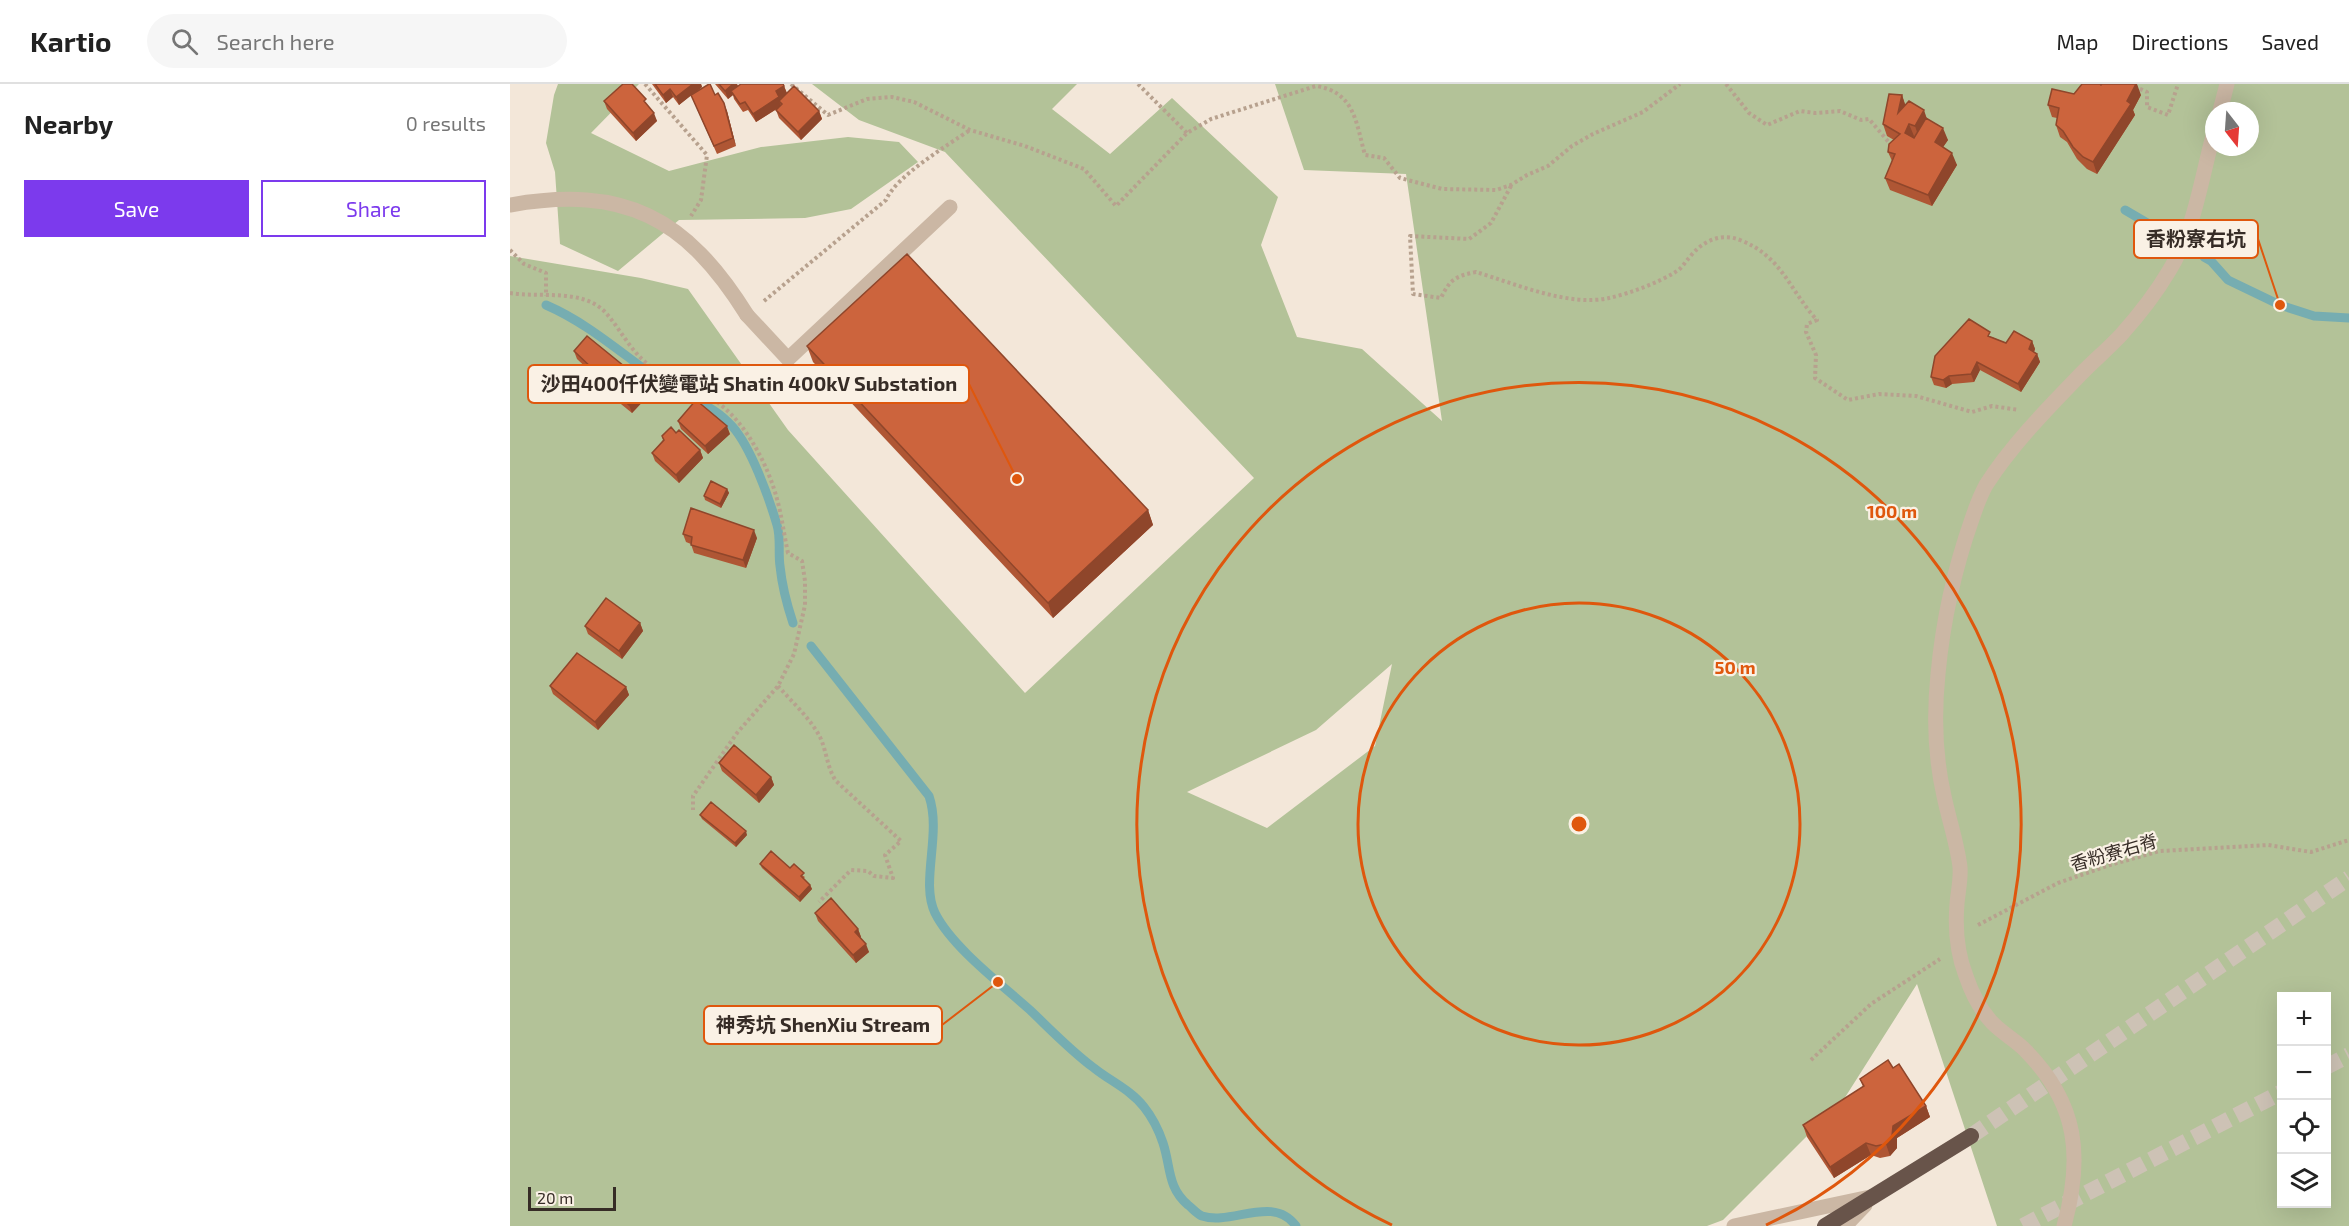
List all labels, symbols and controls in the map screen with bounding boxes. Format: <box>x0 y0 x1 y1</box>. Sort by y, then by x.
search box <box>147 14 567 68</box>
text: Kartio <box>30 24 111 58</box>
icon: search <box>168 25 201 58</box>
text: Search here <box>216 28 335 54</box>
text: Map <box>2056 29 2099 54</box>
text: Directions <box>2132 29 2228 54</box>
text: Saved <box>2261 29 2319 54</box>
north arrow <box>2205 102 2259 156</box>
text: Nearby <box>24 108 113 139</box>
text: 0 results <box>406 111 486 135</box>
button: Save <box>24 180 249 237</box>
button: Share <box>261 180 486 237</box>
callout: 香粉寮右坑 <box>2134 220 2258 258</box>
text: 香粉寮右坑 <box>2146 226 2246 250</box>
callout: 沙田400仟伏變電站 Shatin 400kV Substation <box>528 365 969 403</box>
text: 沙田400仟伏變電站 Shatin 400kV Substation <box>541 371 957 395</box>
text: 100 m <box>1867 500 1917 522</box>
text: 50 m <box>1714 656 1756 678</box>
centre of rings <box>1569 814 1589 834</box>
street label: 香粉寮右脊 <box>2067 829 2160 875</box>
map controls <box>2277 992 2331 1208</box>
button: + <box>2277 992 2331 1046</box>
callout: 神秀坑 ShenXiu Stream <box>704 1006 942 1044</box>
text: 神秀坑 ShenXiu Stream <box>716 1012 930 1036</box>
button: − <box>2277 1046 2331 1100</box>
button: locate <box>2277 1100 2331 1154</box>
button: layers <box>2277 1154 2331 1208</box>
scale bar <box>528 1184 616 1212</box>
text: 20 m <box>537 1188 573 1207</box>

